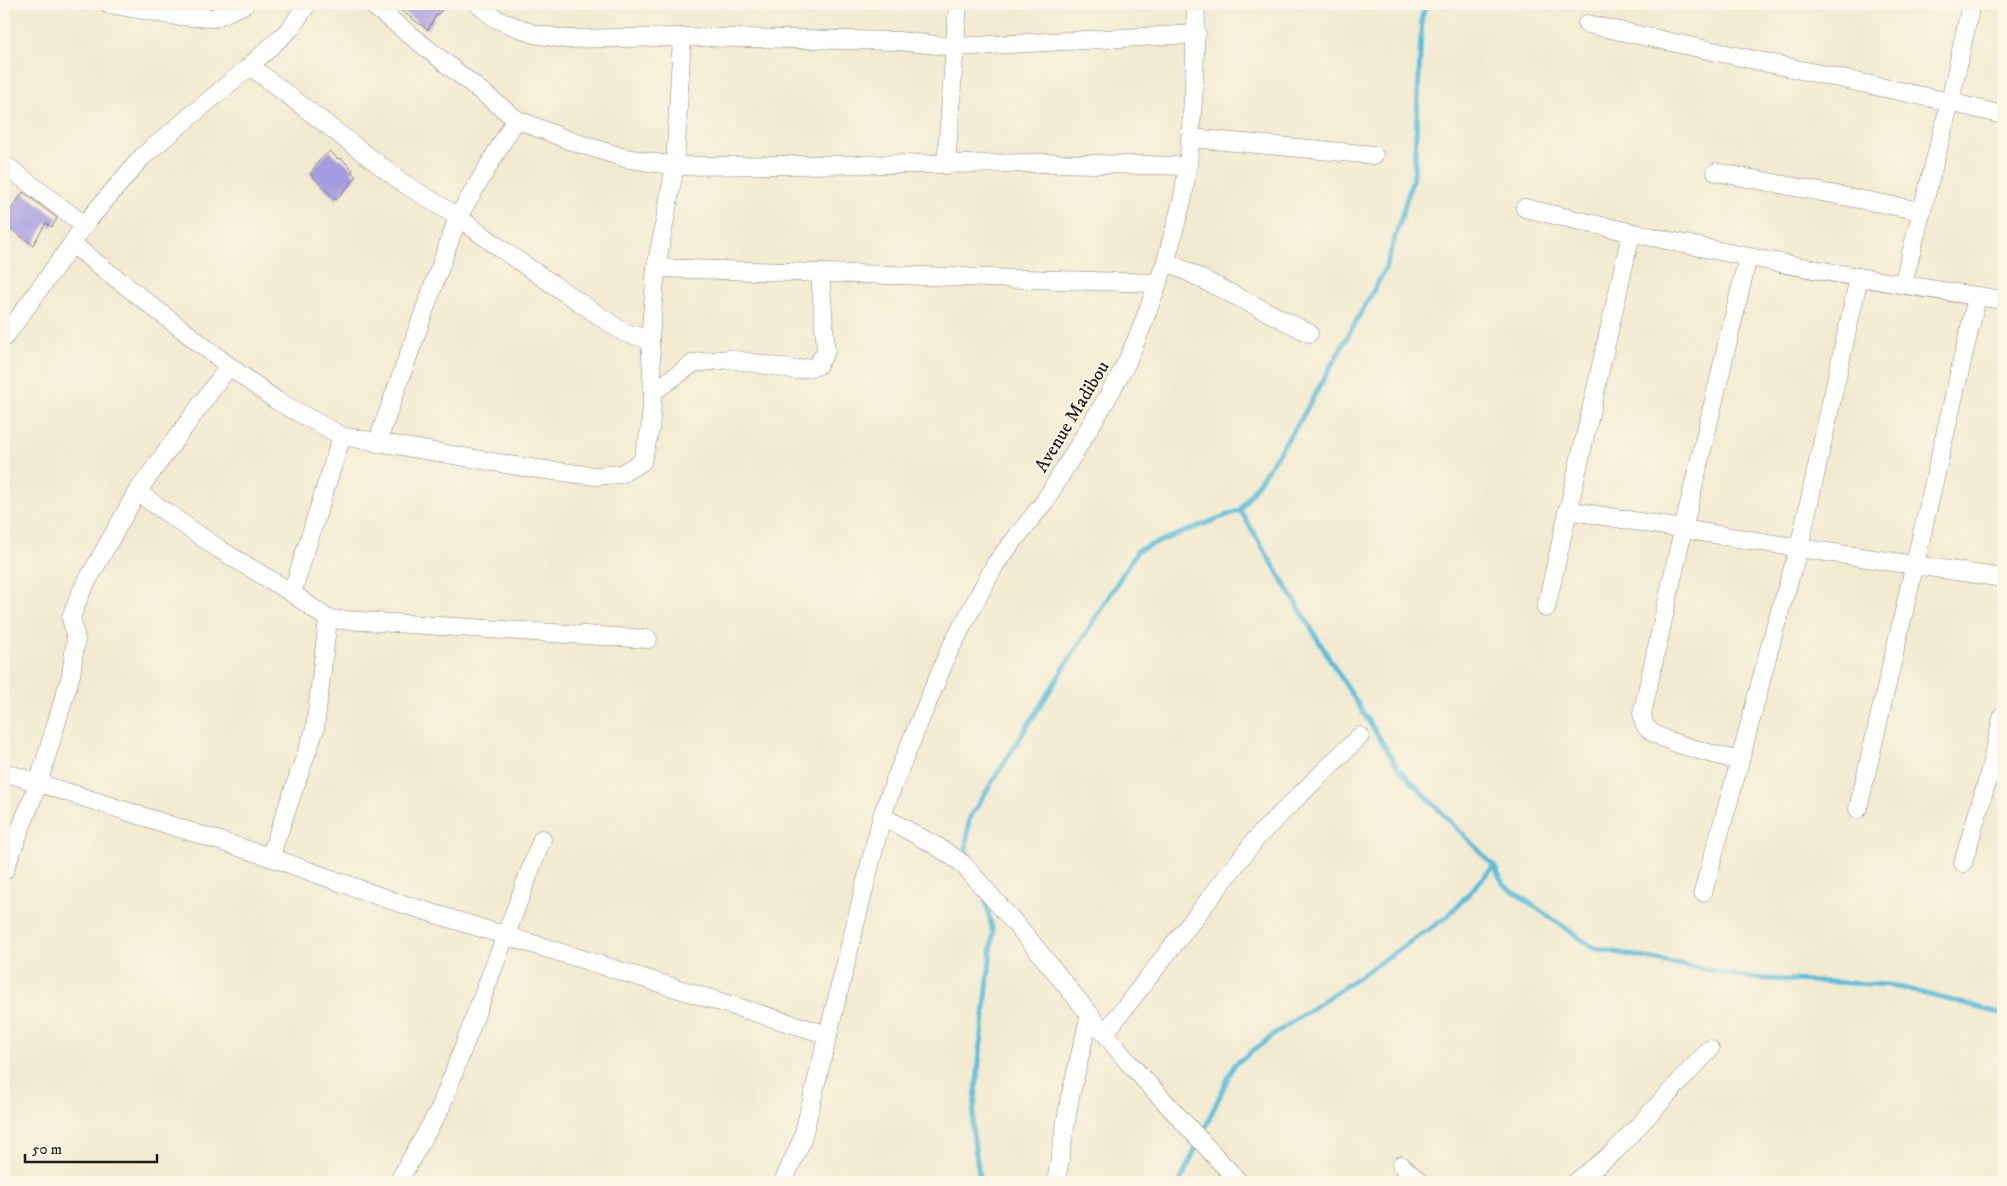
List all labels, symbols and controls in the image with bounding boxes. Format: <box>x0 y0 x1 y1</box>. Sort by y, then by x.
street label: Avenue Madibou <box>1030 357 1115 477</box>
scale bar <box>25 1131 158 1163</box>
text: 50 m <box>32 1140 62 1159</box>

